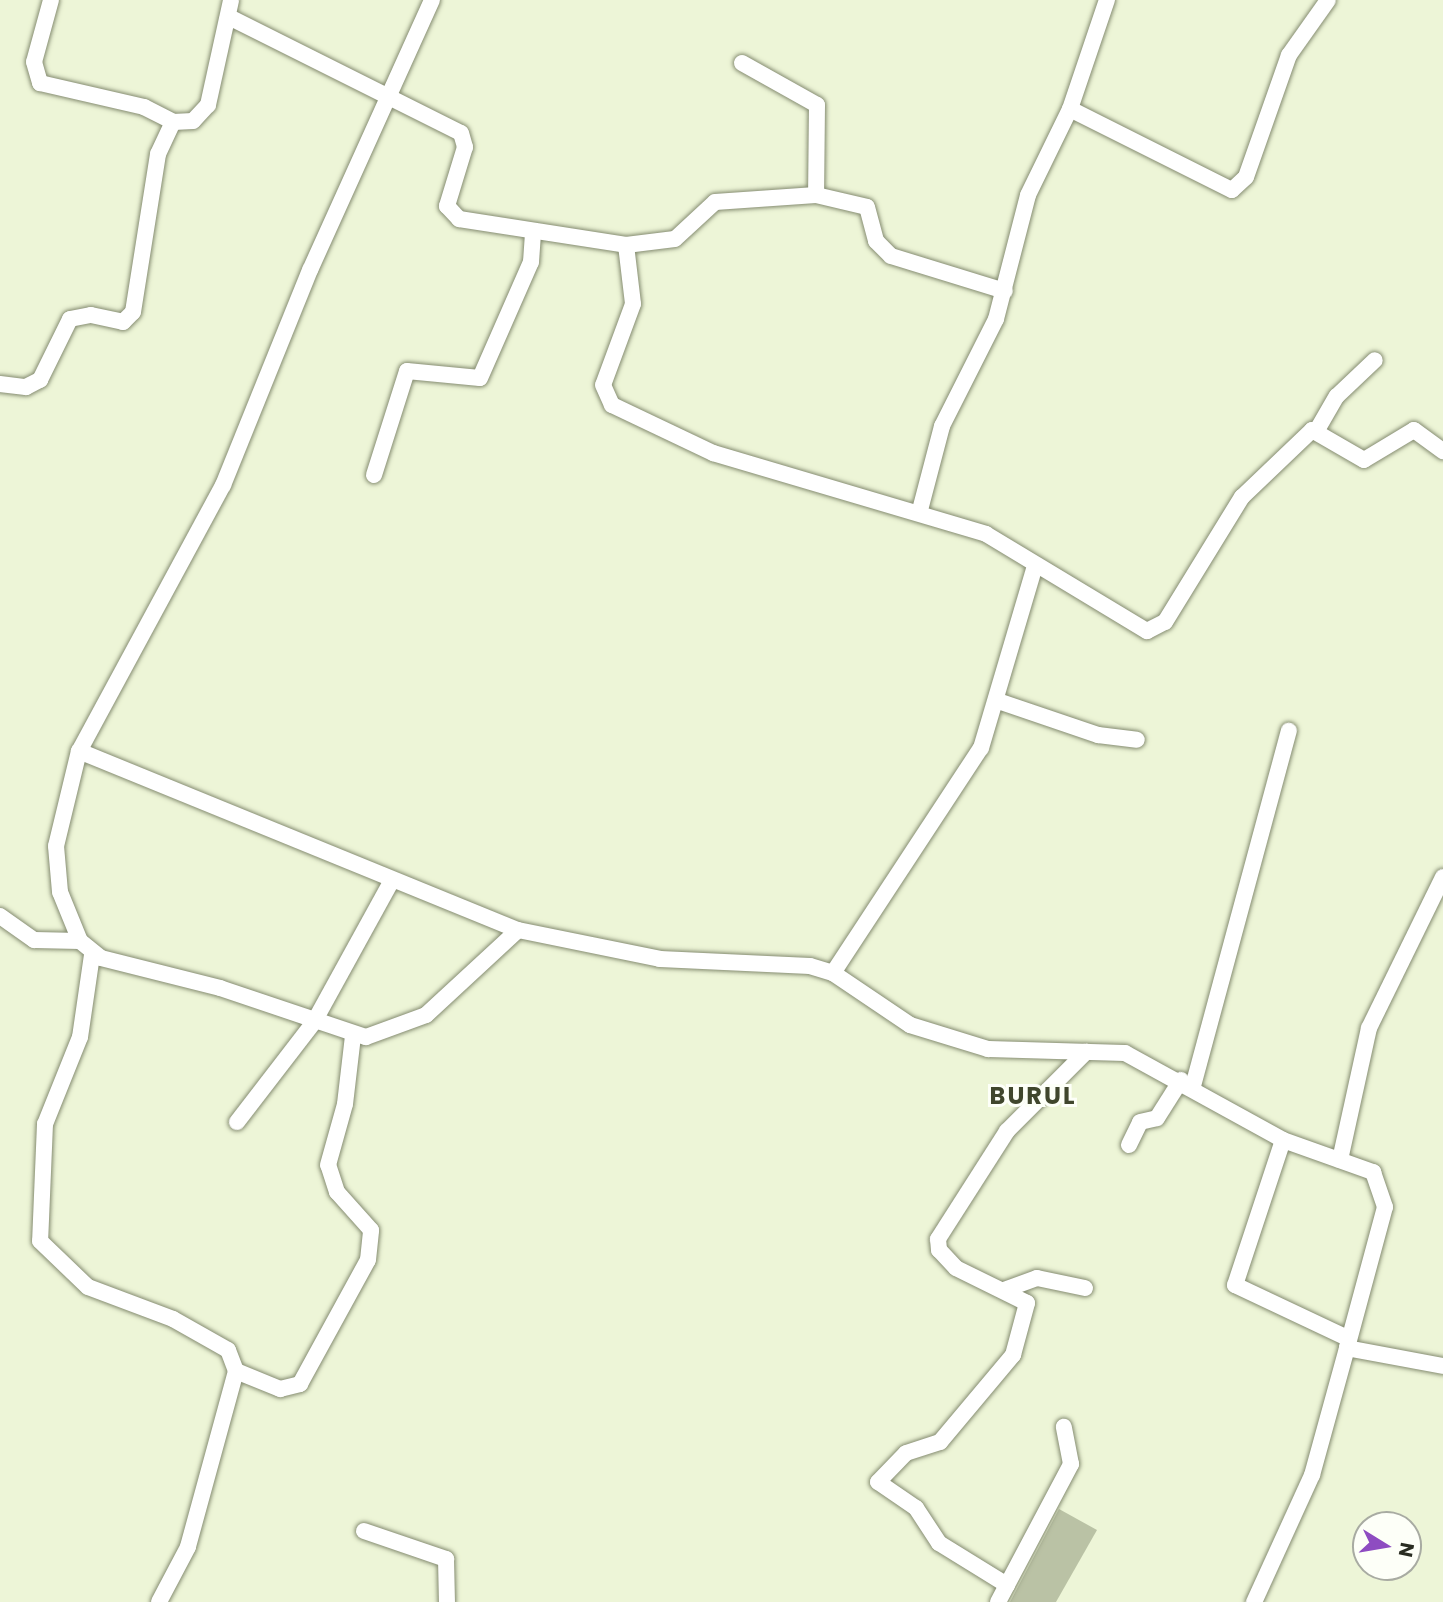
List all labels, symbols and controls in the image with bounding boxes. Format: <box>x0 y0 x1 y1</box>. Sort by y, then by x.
district label: BURUL <box>990 1082 1076 1110</box>
north arrow <box>1352 1511 1422 1581</box>
text: N <box>1392 1540 1421 1559</box>

